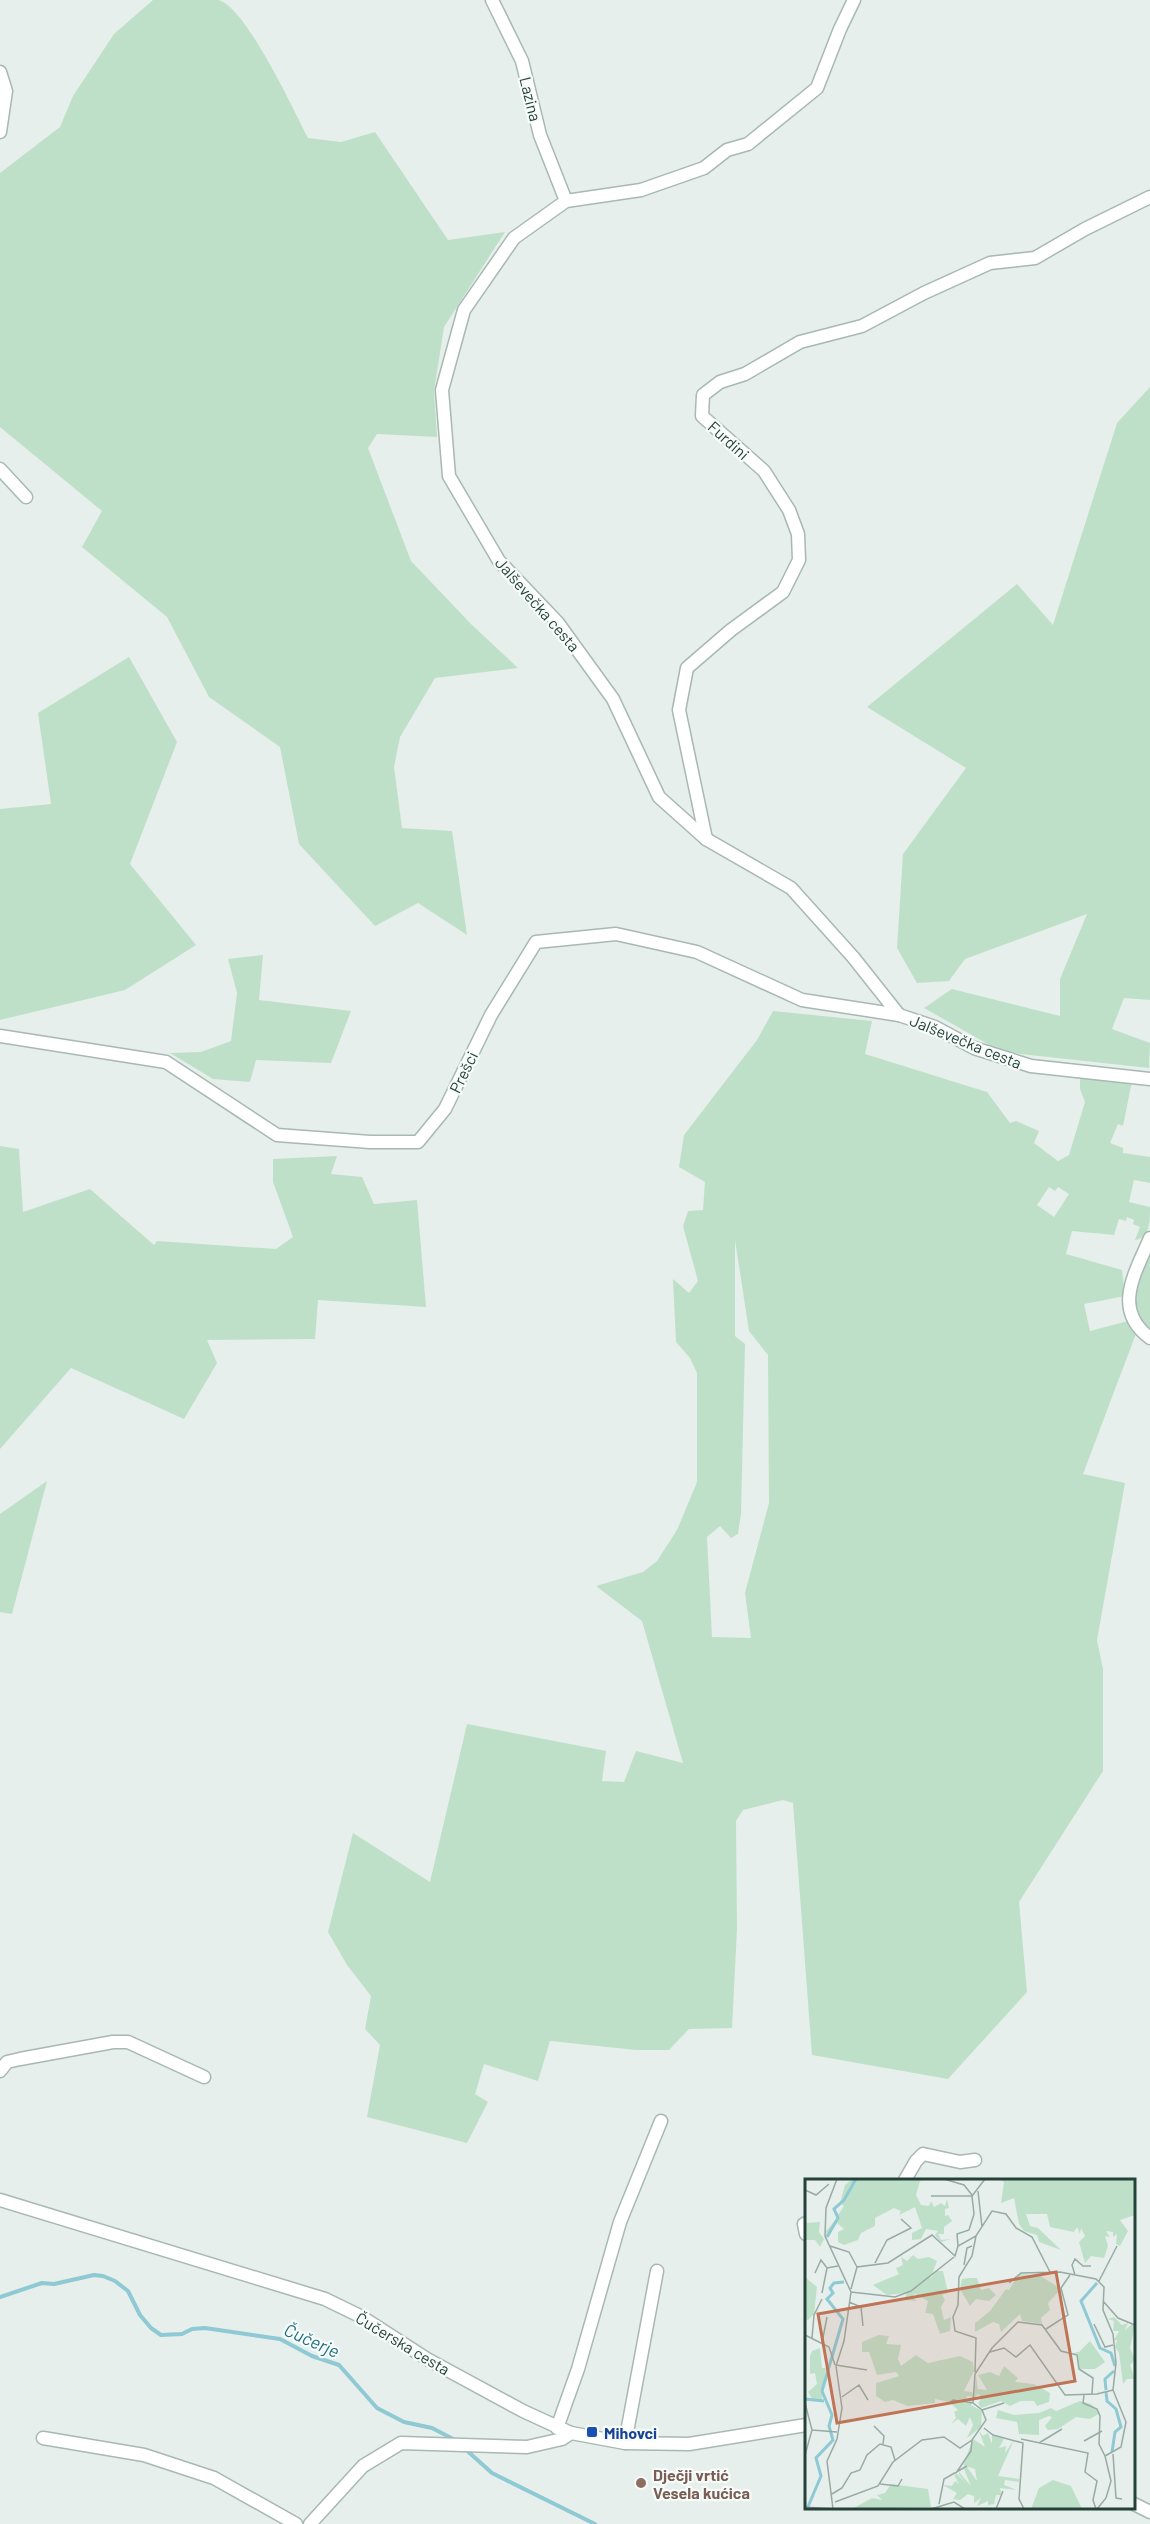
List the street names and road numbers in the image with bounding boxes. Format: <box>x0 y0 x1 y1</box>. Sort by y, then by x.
street label: Lazina <box>516 75 546 123</box>
street label: Furdini <box>705 417 753 463</box>
street label: Jalševečka cesta <box>492 553 584 655</box>
street label: Jalševečka cesta <box>907 1010 1025 1072</box>
street label: Prešci <box>445 1048 481 1096</box>
street label: Čučerska cesta <box>353 2308 453 2378</box>

